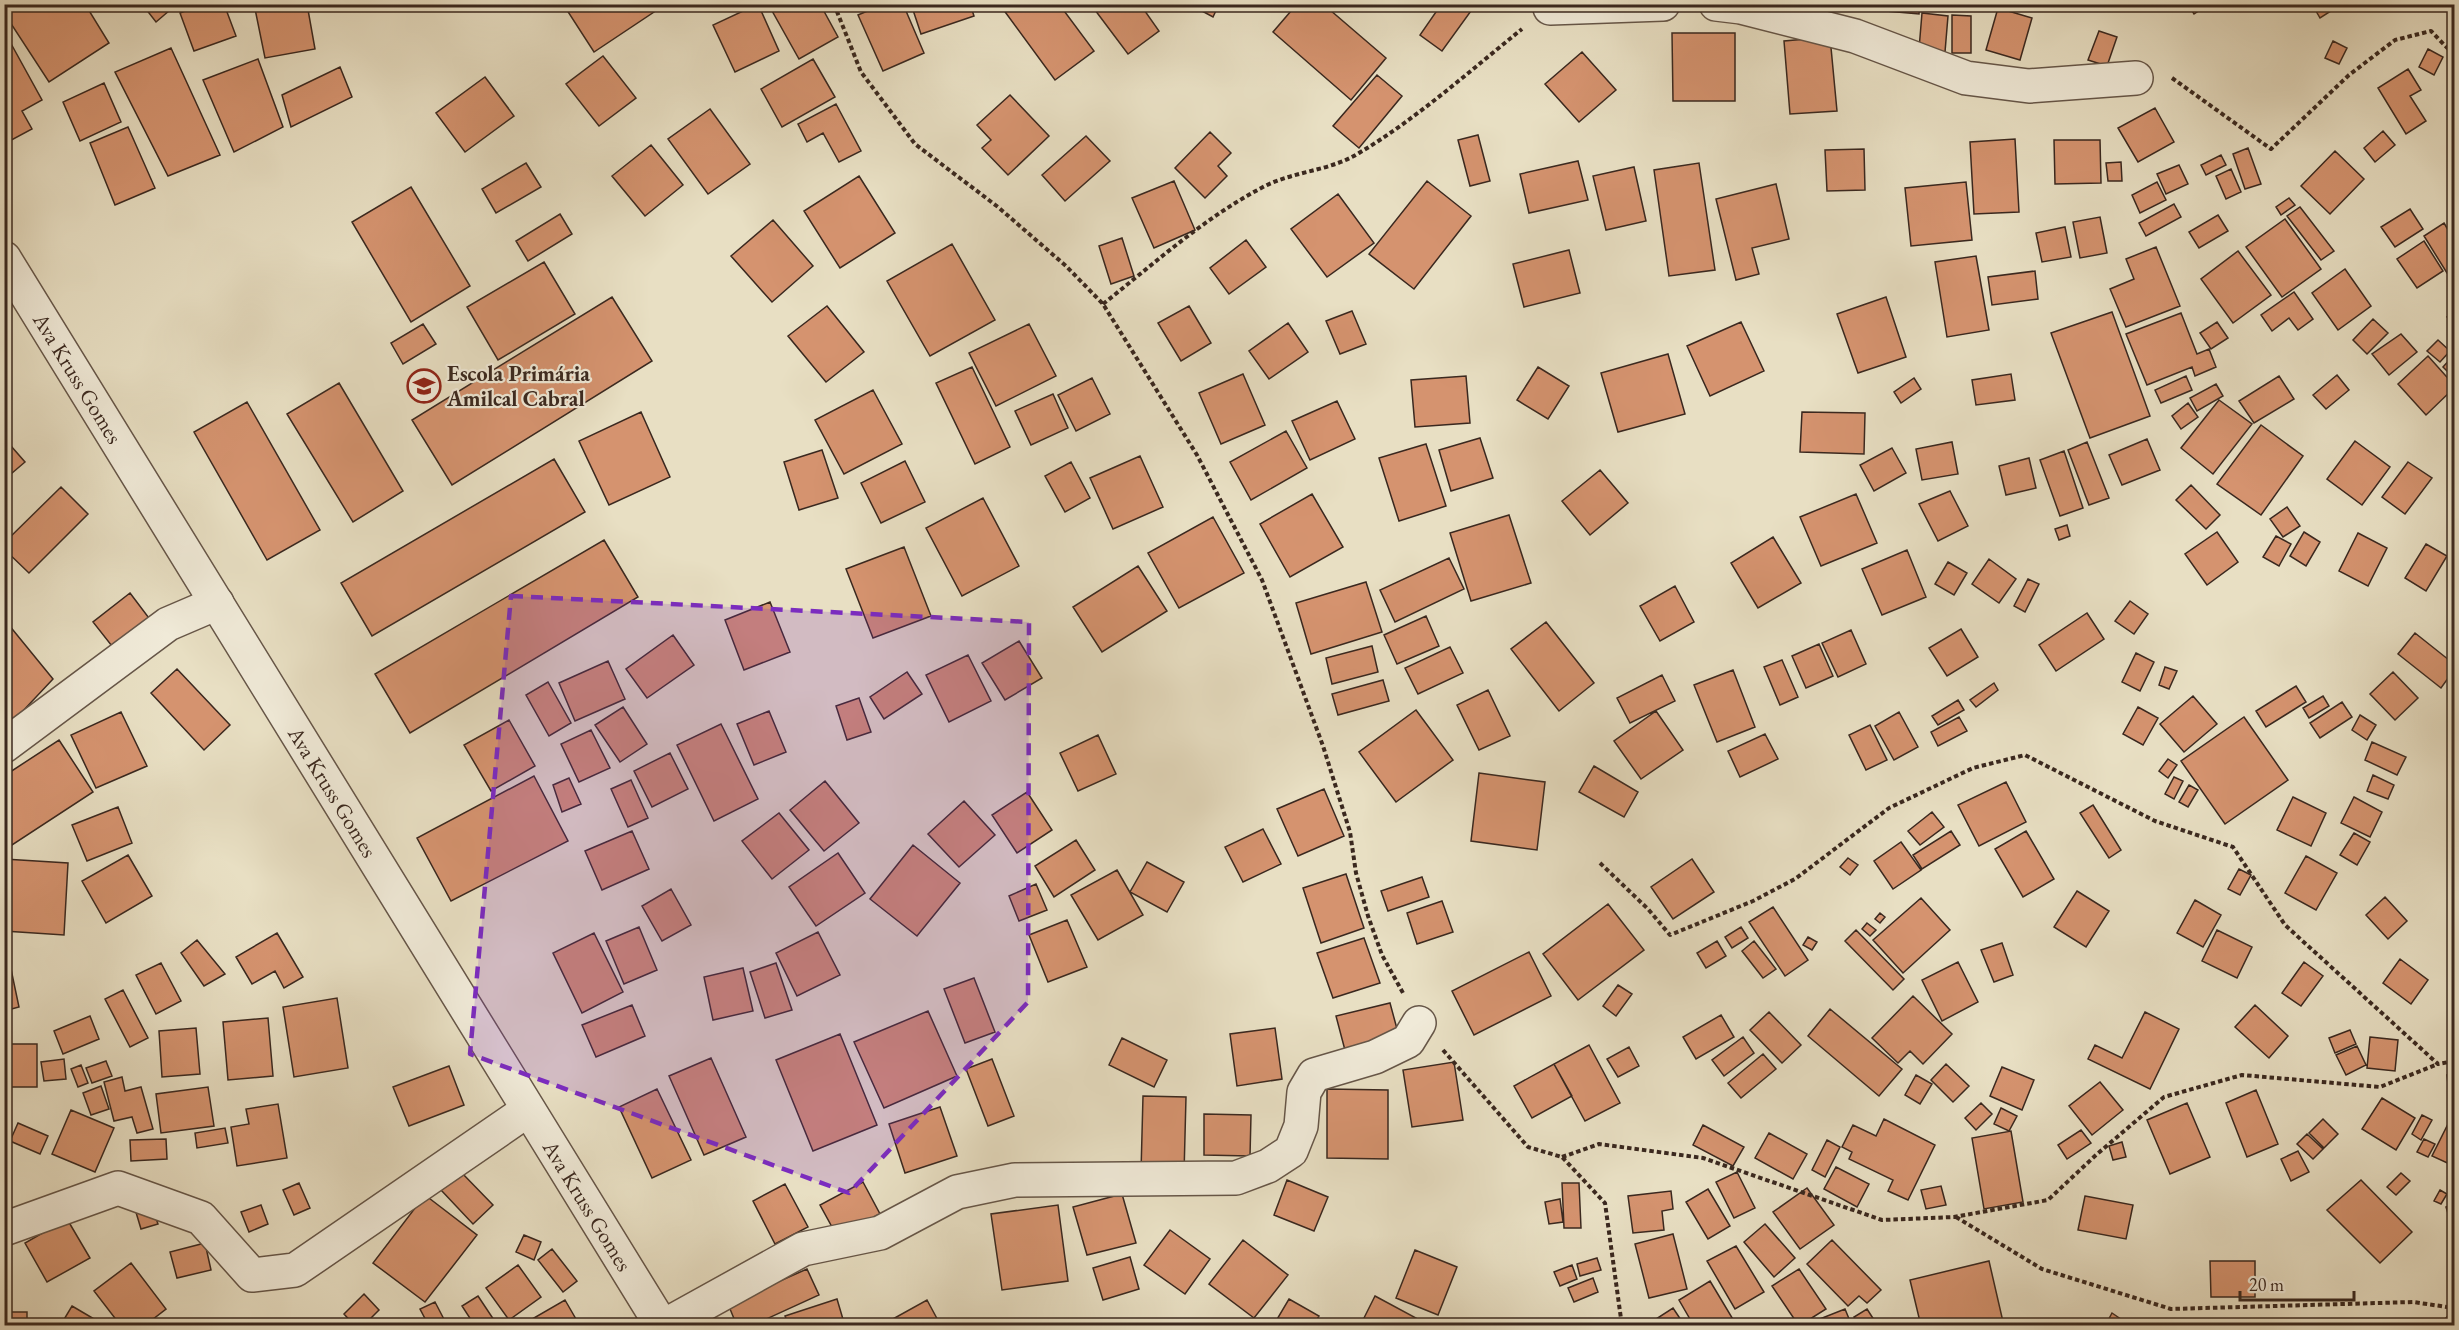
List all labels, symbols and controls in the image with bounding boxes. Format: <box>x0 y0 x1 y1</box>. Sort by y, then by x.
street label: Ava Kruss Gomes <box>26 306 129 449</box>
place label: Escola Primária Amilcal Cabral <box>446 359 590 413</box>
school or university icon: Escola Primária Amilcal Cabral <box>406 368 442 404</box>
street label: Ava Kruss Gomes <box>281 720 384 863</box>
street label: Ava Kruss Gomes <box>536 1134 639 1276</box>
scale bar <box>2240 1264 2354 1302</box>
text: 20 m <box>2249 1273 2284 1296</box>

